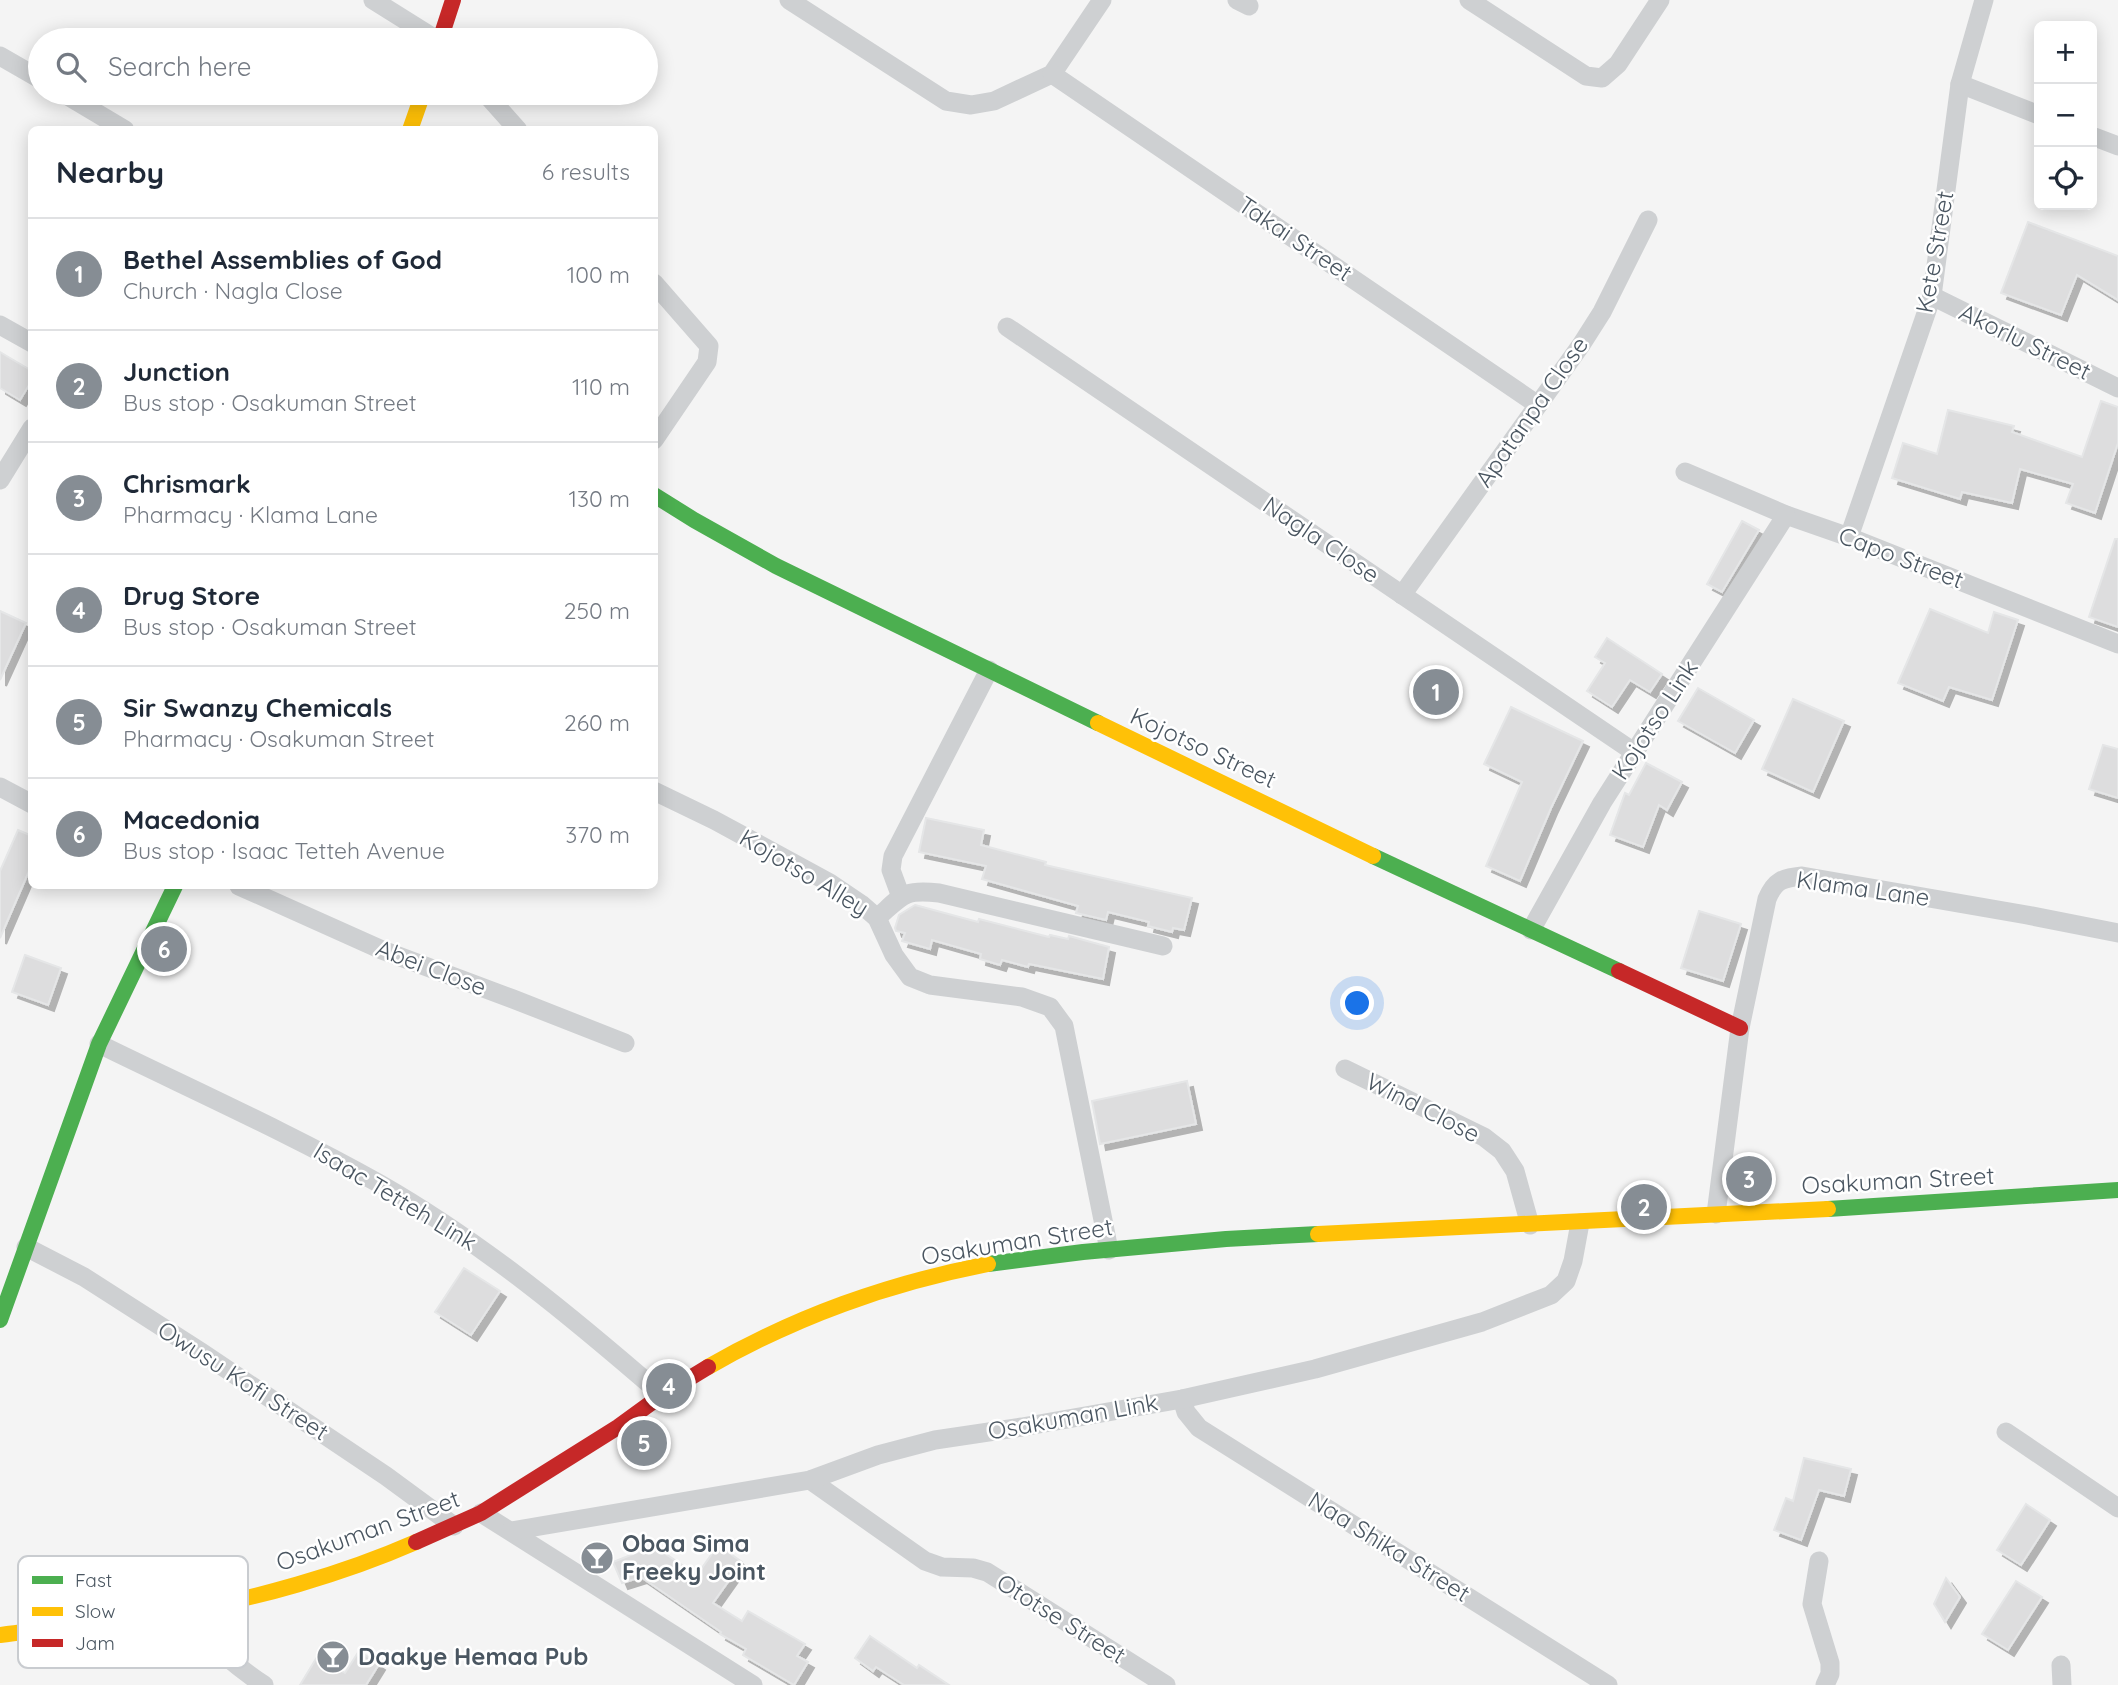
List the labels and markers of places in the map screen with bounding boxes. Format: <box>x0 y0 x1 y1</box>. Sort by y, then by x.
pin: 1 <box>1413 666 1459 718</box>
pin: 6 <box>141 923 187 975</box>
pin: 3 <box>1726 1153 1772 1205</box>
pin: 2 <box>1621 1181 1667 1233</box>
pin: 4 <box>646 1360 692 1412</box>
pin: 5 <box>621 1417 667 1469</box>
place label: Obaa Sima Freeky Joint <box>622 1528 766 1586</box>
bar icon: Obaa Sima Freeky Joint <box>578 1539 616 1577</box>
bar icon: Daakye Hemaa Pub <box>314 1638 352 1676</box>
place label: Daakye Hemaa Pub <box>358 1641 588 1671</box>

